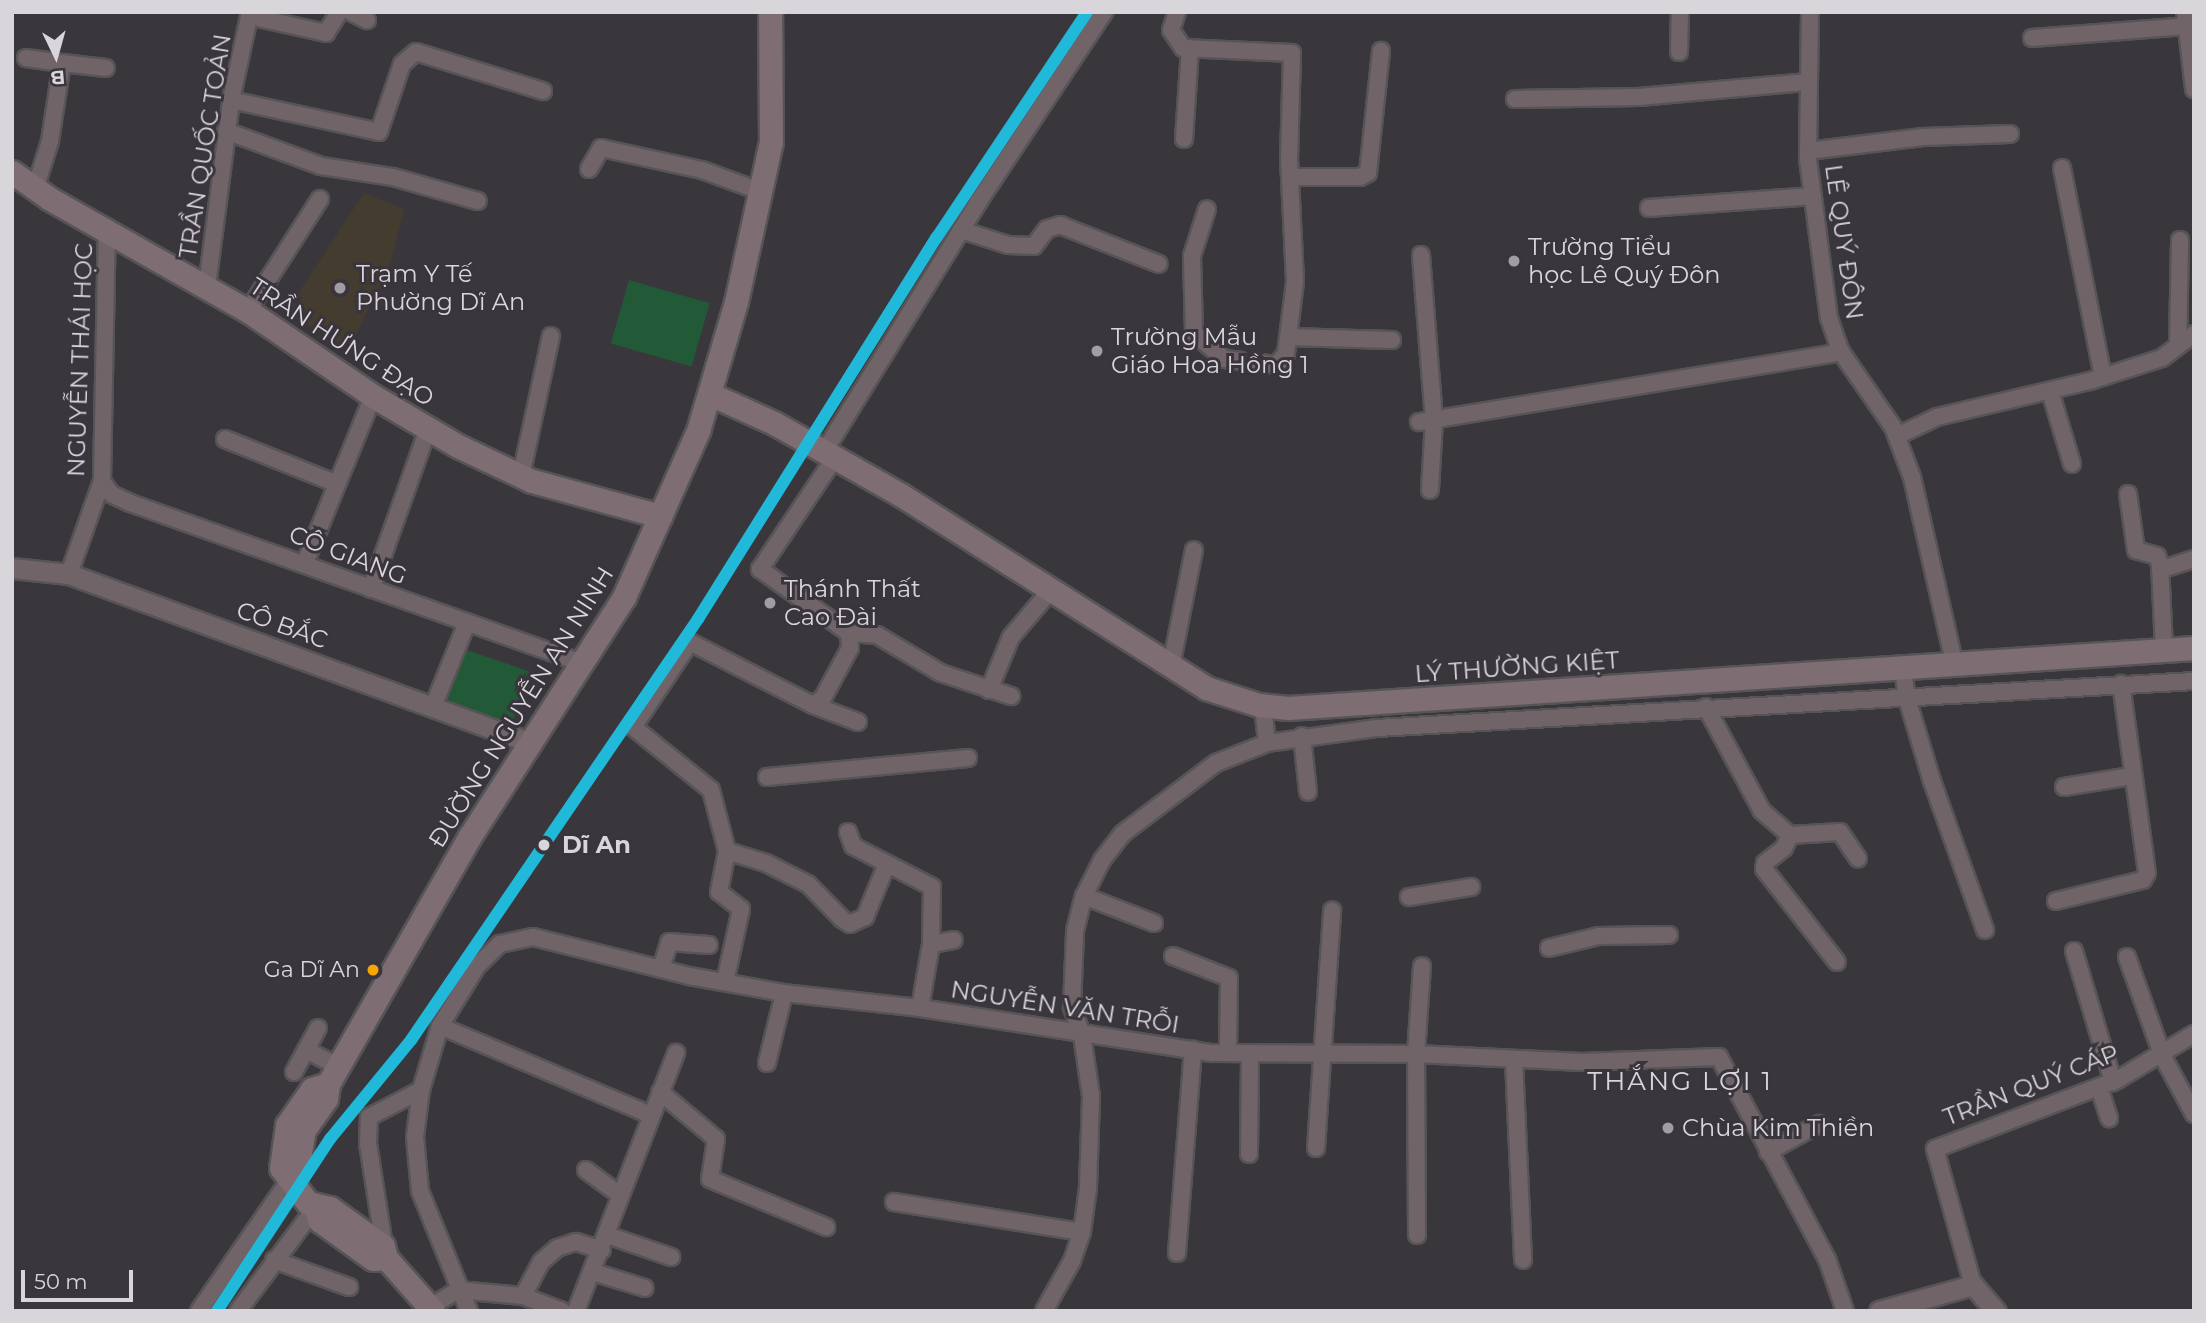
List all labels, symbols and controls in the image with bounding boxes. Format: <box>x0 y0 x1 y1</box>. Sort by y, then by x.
north arrow <box>21 21 91 91</box>
street label: TRẦN QUỐC TOẢN <box>173 32 237 260</box>
text: B <box>50 65 66 90</box>
street label: LÊ QUÝ ĐÔN <box>1819 163 1869 321</box>
place label: Trường Tiểu học Lê Quý Đôn <box>1528 233 1720 289</box>
street label: NGUYỄN THÁI HỌC <box>62 242 98 478</box>
marker: Trường Tiểu học Lê Quý Đôn <box>1506 253 1522 269</box>
place label: Trạm Y Tế Phường Dĩ An <box>356 260 525 316</box>
street label: TRẦN HƯNG ĐẠO <box>244 272 440 412</box>
marker: Trạm Y Tế Phường Dĩ An <box>330 278 350 298</box>
place label: Trường Mẫu Giáo Hoa Hồng 1 <box>1111 323 1309 379</box>
marker: Trường Mẫu Giáo Hoa Hồng 1 <box>1089 343 1105 359</box>
street label: CÔ GIANG <box>285 519 411 591</box>
street label: ĐƯỜNG NGUYỄN AN NINH <box>422 561 620 853</box>
place label: Thánh Thất Cao Đài <box>784 575 921 631</box>
street label: CÔ BẮC <box>233 595 331 655</box>
marker: Thánh Thất Cao Đài <box>762 595 778 611</box>
street label: LÝ THƯỜNG KIỆT <box>1414 645 1620 689</box>
place label: Dĩ An <box>562 831 631 859</box>
marker: Dĩ An <box>532 833 556 857</box>
place label: Ga Dĩ An <box>264 957 360 983</box>
marker: Ga Dĩ An <box>366 963 380 977</box>
street label: NGUYỄN VĂN TRỖI <box>949 975 1181 1039</box>
street label: TRẦN QUÝ CÁP <box>1939 1038 2123 1132</box>
district label: THẮNG LỢI 1 <box>1589 1066 1771 1098</box>
place label: Chùa Kim Thiền <box>1682 1114 1874 1142</box>
marker: Chùa Kim Thiền <box>1660 1120 1676 1136</box>
scale bar <box>24 1256 136 1300</box>
text: 50 m <box>34 1269 88 1294</box>

